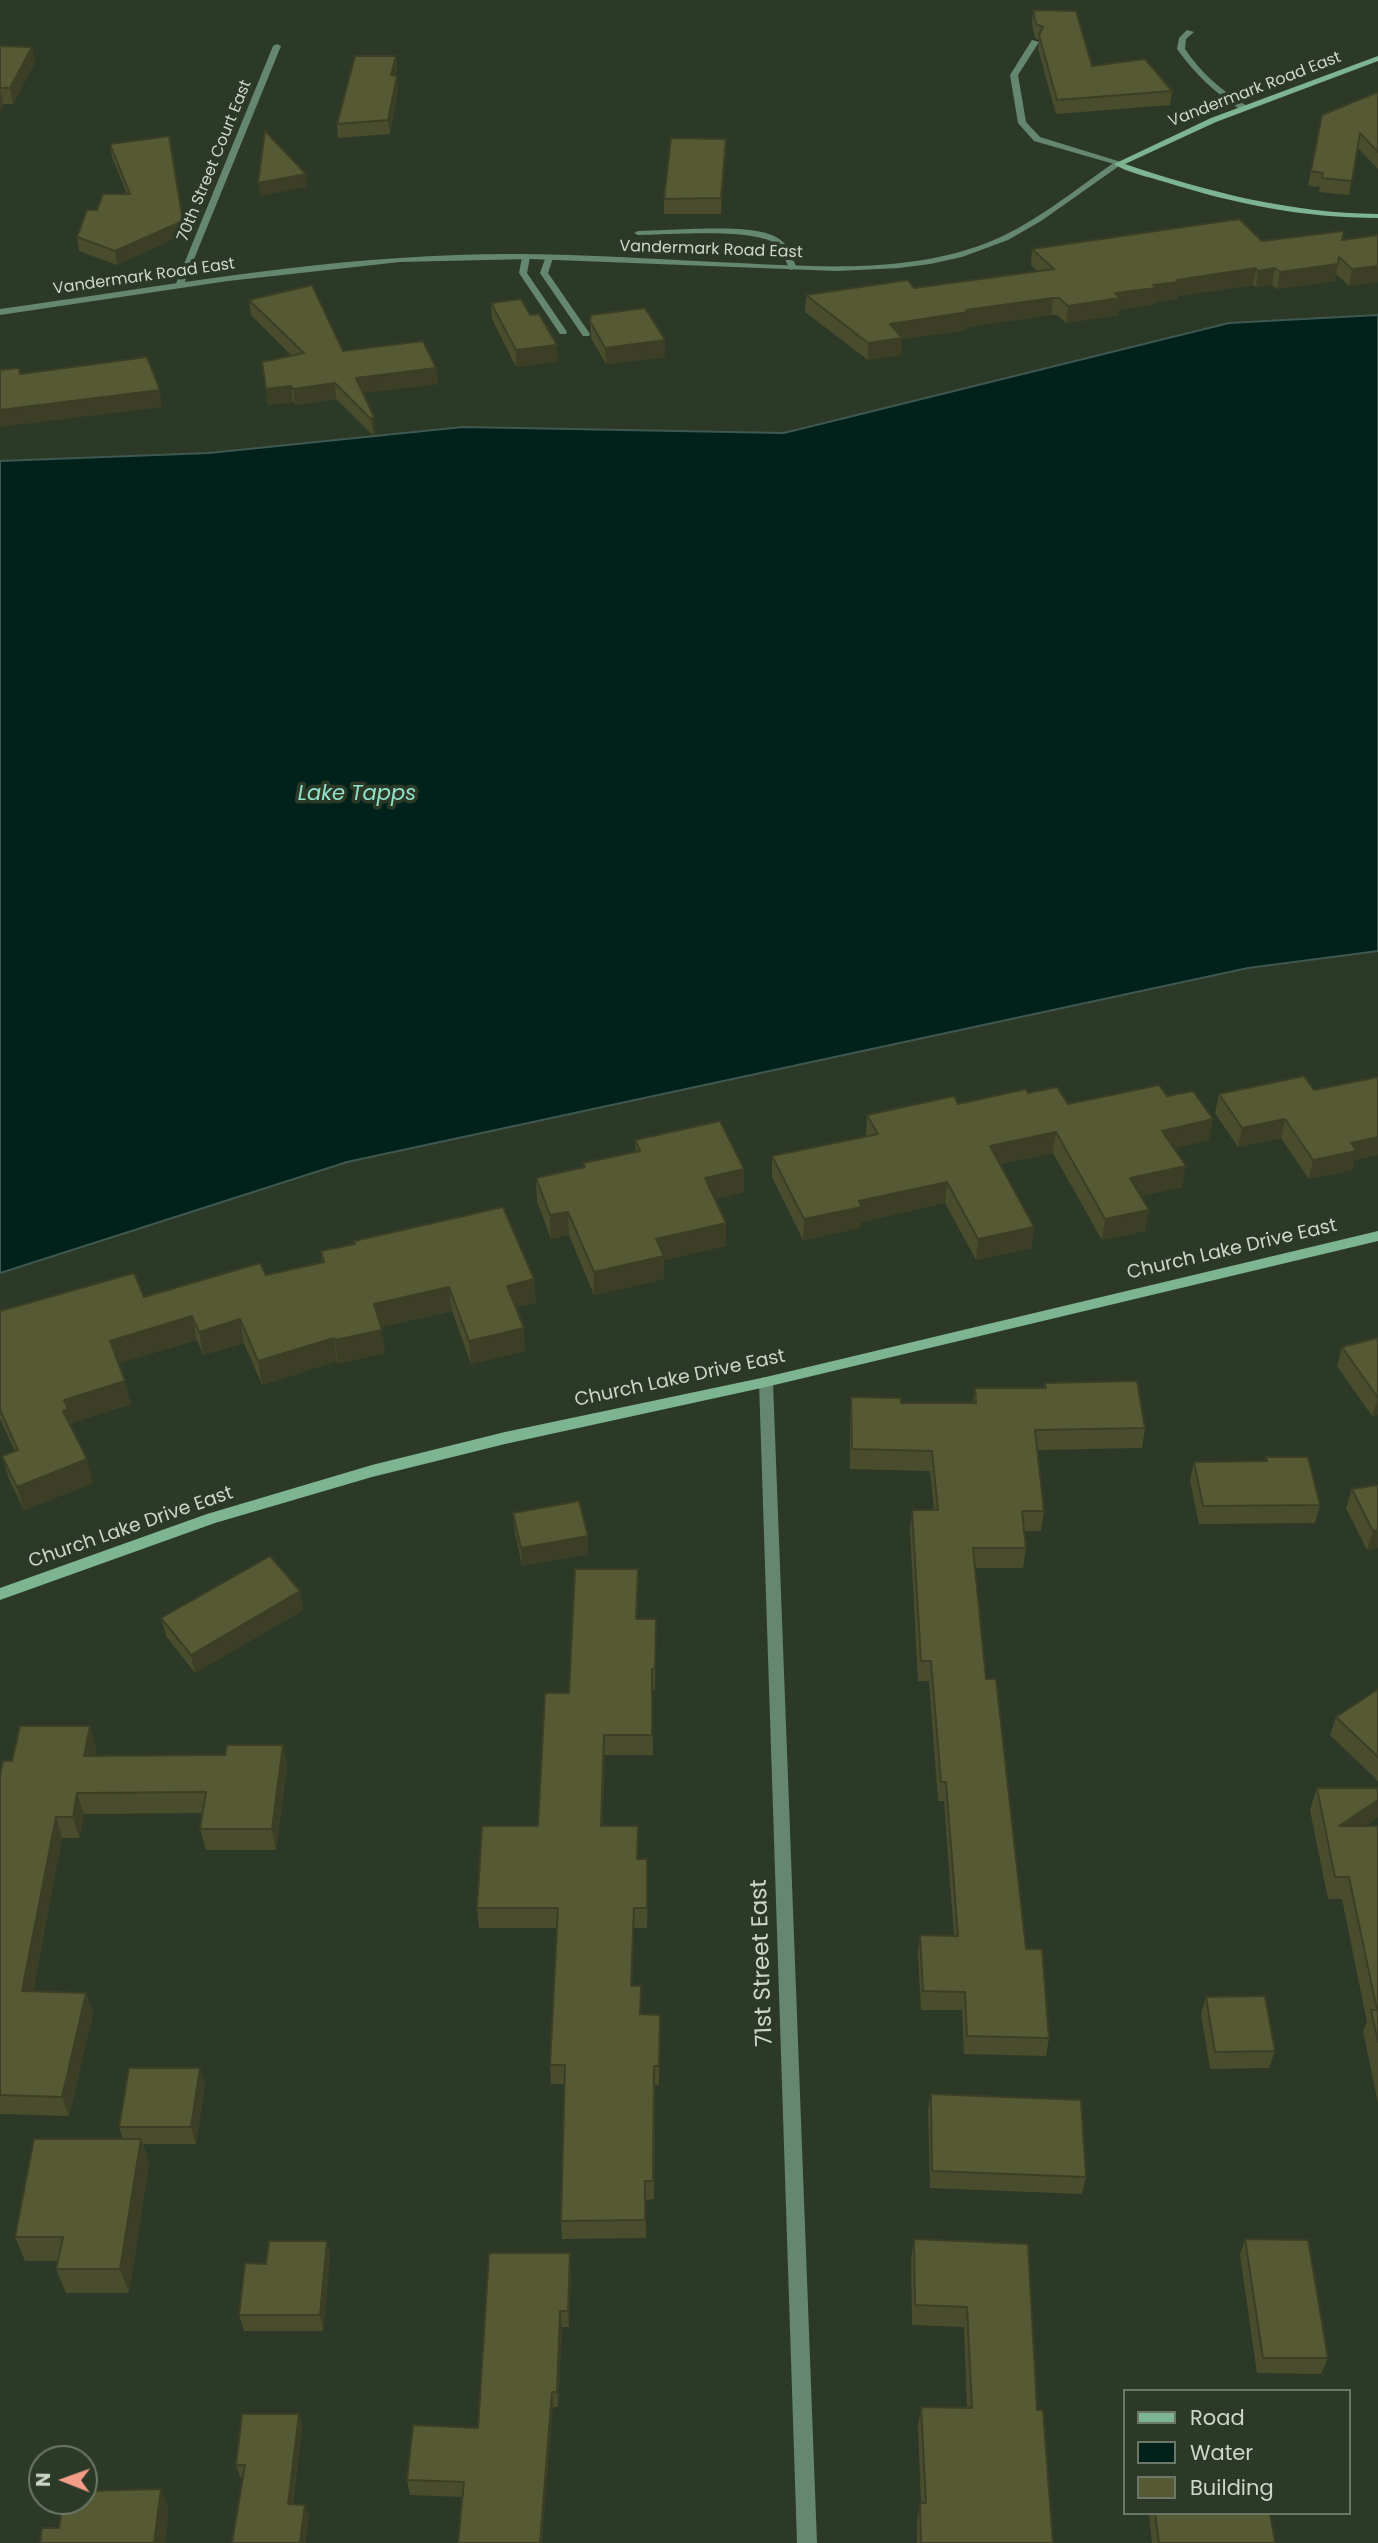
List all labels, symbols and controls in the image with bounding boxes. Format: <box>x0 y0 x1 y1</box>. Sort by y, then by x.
street label: Vandermark Road East <box>1166 48 1344 132</box>
street label: 70th Street Court East <box>174 78 256 244</box>
street label: Vandermark Road East <box>619 237 803 263</box>
street label: Vandermark Road East <box>52 255 236 299</box>
water label: Lake Tapps <box>298 782 416 808</box>
street label: Church Lake Drive East <box>1125 1215 1339 1285</box>
street label: Church Lake Drive East <box>573 1346 787 1412</box>
street label: Church Lake Drive East <box>26 1482 236 1574</box>
street label: 71st Street East <box>746 1879 780 2047</box>
legend <box>1122 2389 1350 2515</box>
text: Road <box>1190 2403 1245 2432</box>
text: Water <box>1190 2438 1253 2467</box>
north arrow <box>28 2445 98 2515</box>
text: N <box>30 2472 57 2487</box>
text: Building <box>1190 2473 1274 2502</box>

